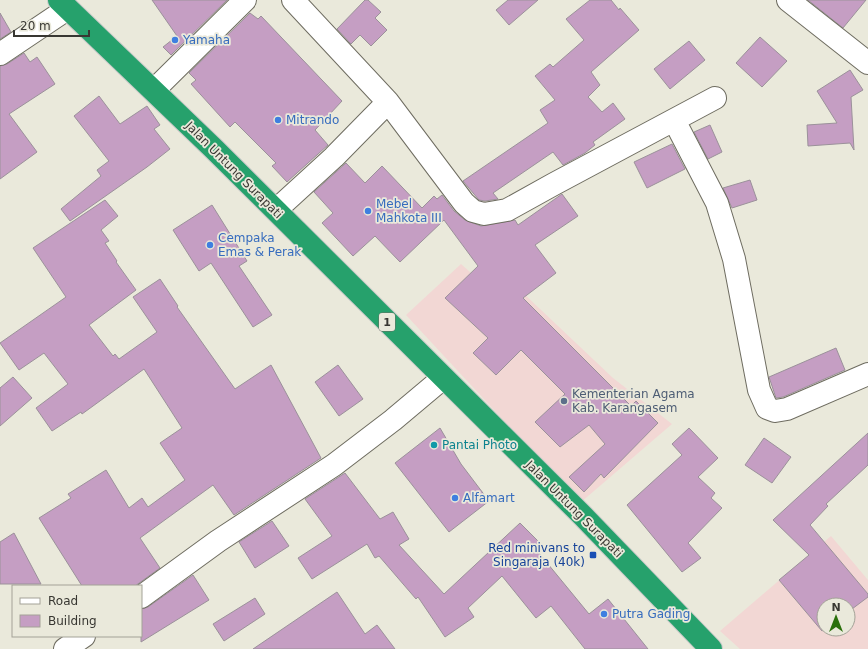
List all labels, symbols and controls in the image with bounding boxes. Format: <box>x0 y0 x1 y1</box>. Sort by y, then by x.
scale bar <box>14 12 89 38</box>
text: 20 m <box>20 19 51 33</box>
place label: Yamaha <box>182 33 230 47</box>
marker: Yamaha <box>170 35 180 45</box>
place label: Mitrando <box>286 113 339 127</box>
marker: Mitrando <box>273 115 283 125</box>
street label: Jalan Untung Surapati <box>182 118 285 221</box>
place label: Mebel Mahkota III <box>376 197 442 225</box>
marker: Mebel Mahkota III <box>363 206 373 216</box>
place label: Cempaka Emas & Perak <box>218 231 301 259</box>
marker: Cempaka Emas & Perak <box>205 240 215 250</box>
road number: 1 <box>379 313 395 331</box>
place label: Kementerian Agama Kab. Karangasem <box>572 387 695 415</box>
marker: Kementerian Agama Kab. Karangasem <box>559 396 569 406</box>
place label: Pantai Photo <box>442 438 517 452</box>
marker: Pantai Photo <box>429 440 439 450</box>
street label: Jalan Untung Surapati <box>522 457 625 560</box>
place label: Alfamart <box>463 491 515 505</box>
marker: Alfamart <box>450 493 460 503</box>
place label: Red minivans to Singaraja (40k) <box>488 541 585 569</box>
marker: Red minivans to Singaraja (40k) <box>588 550 598 560</box>
legend <box>12 585 142 637</box>
text: Road <box>48 594 78 608</box>
north arrow <box>816 597 856 637</box>
text: N <box>831 601 841 614</box>
place label: Putra Gading <box>612 607 690 621</box>
marker: Putra Gading <box>599 609 609 619</box>
text: Building <box>48 614 97 628</box>

